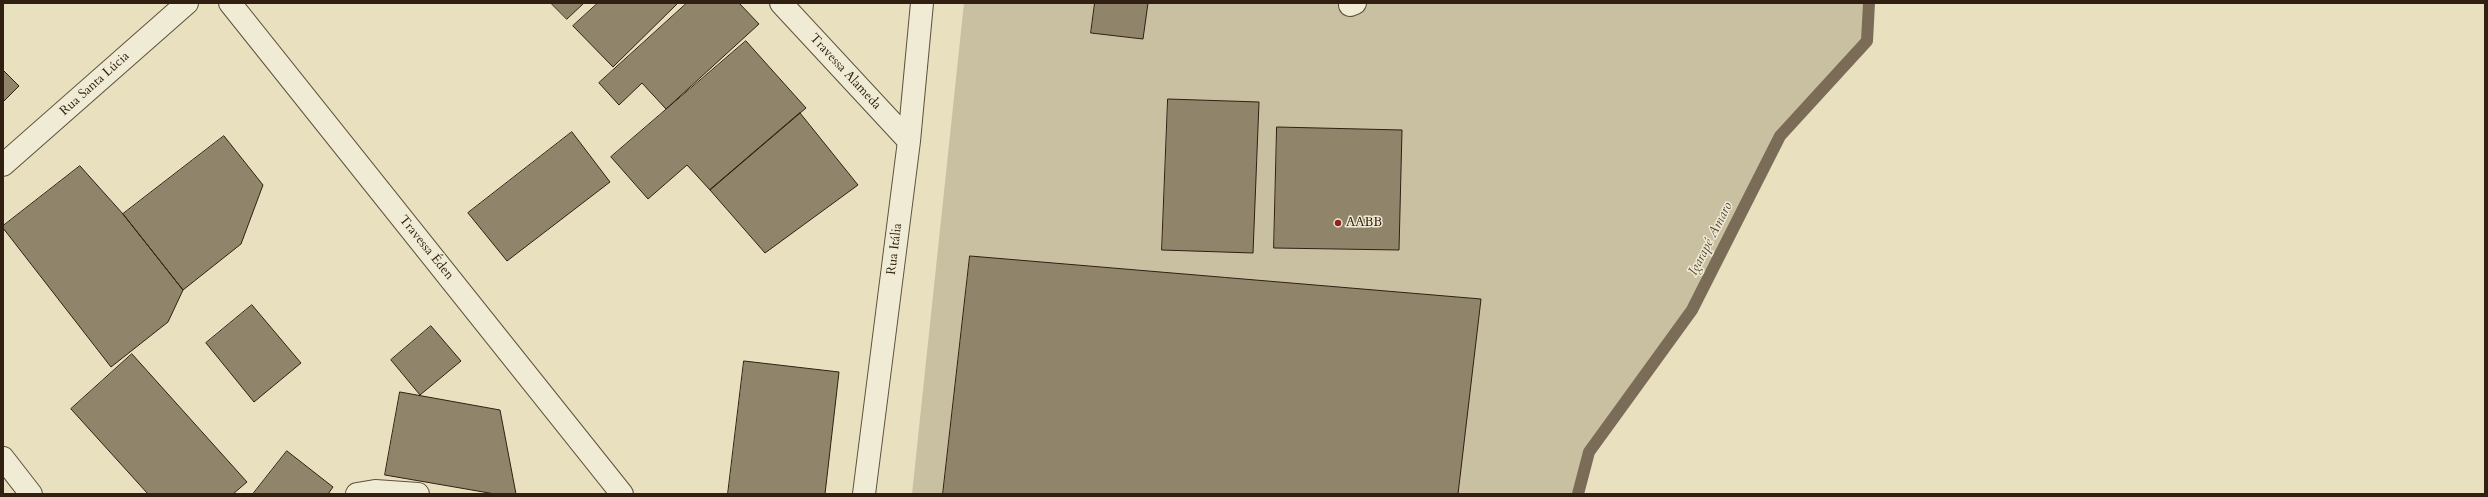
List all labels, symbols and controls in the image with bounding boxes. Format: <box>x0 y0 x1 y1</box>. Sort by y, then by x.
street label: Travessa Alameda <box>806 31 884 113</box>
street label: Rua Santa Lúcia <box>57 49 133 119</box>
water label: Igarapé Amaro <box>1685 199 1737 279</box>
street label: Travessa Éden <box>395 213 457 283</box>
place label: AABB <box>1346 215 1382 231</box>
marker: AABB <box>1333 218 1343 228</box>
street label: Rua Itália <box>884 222 906 276</box>

